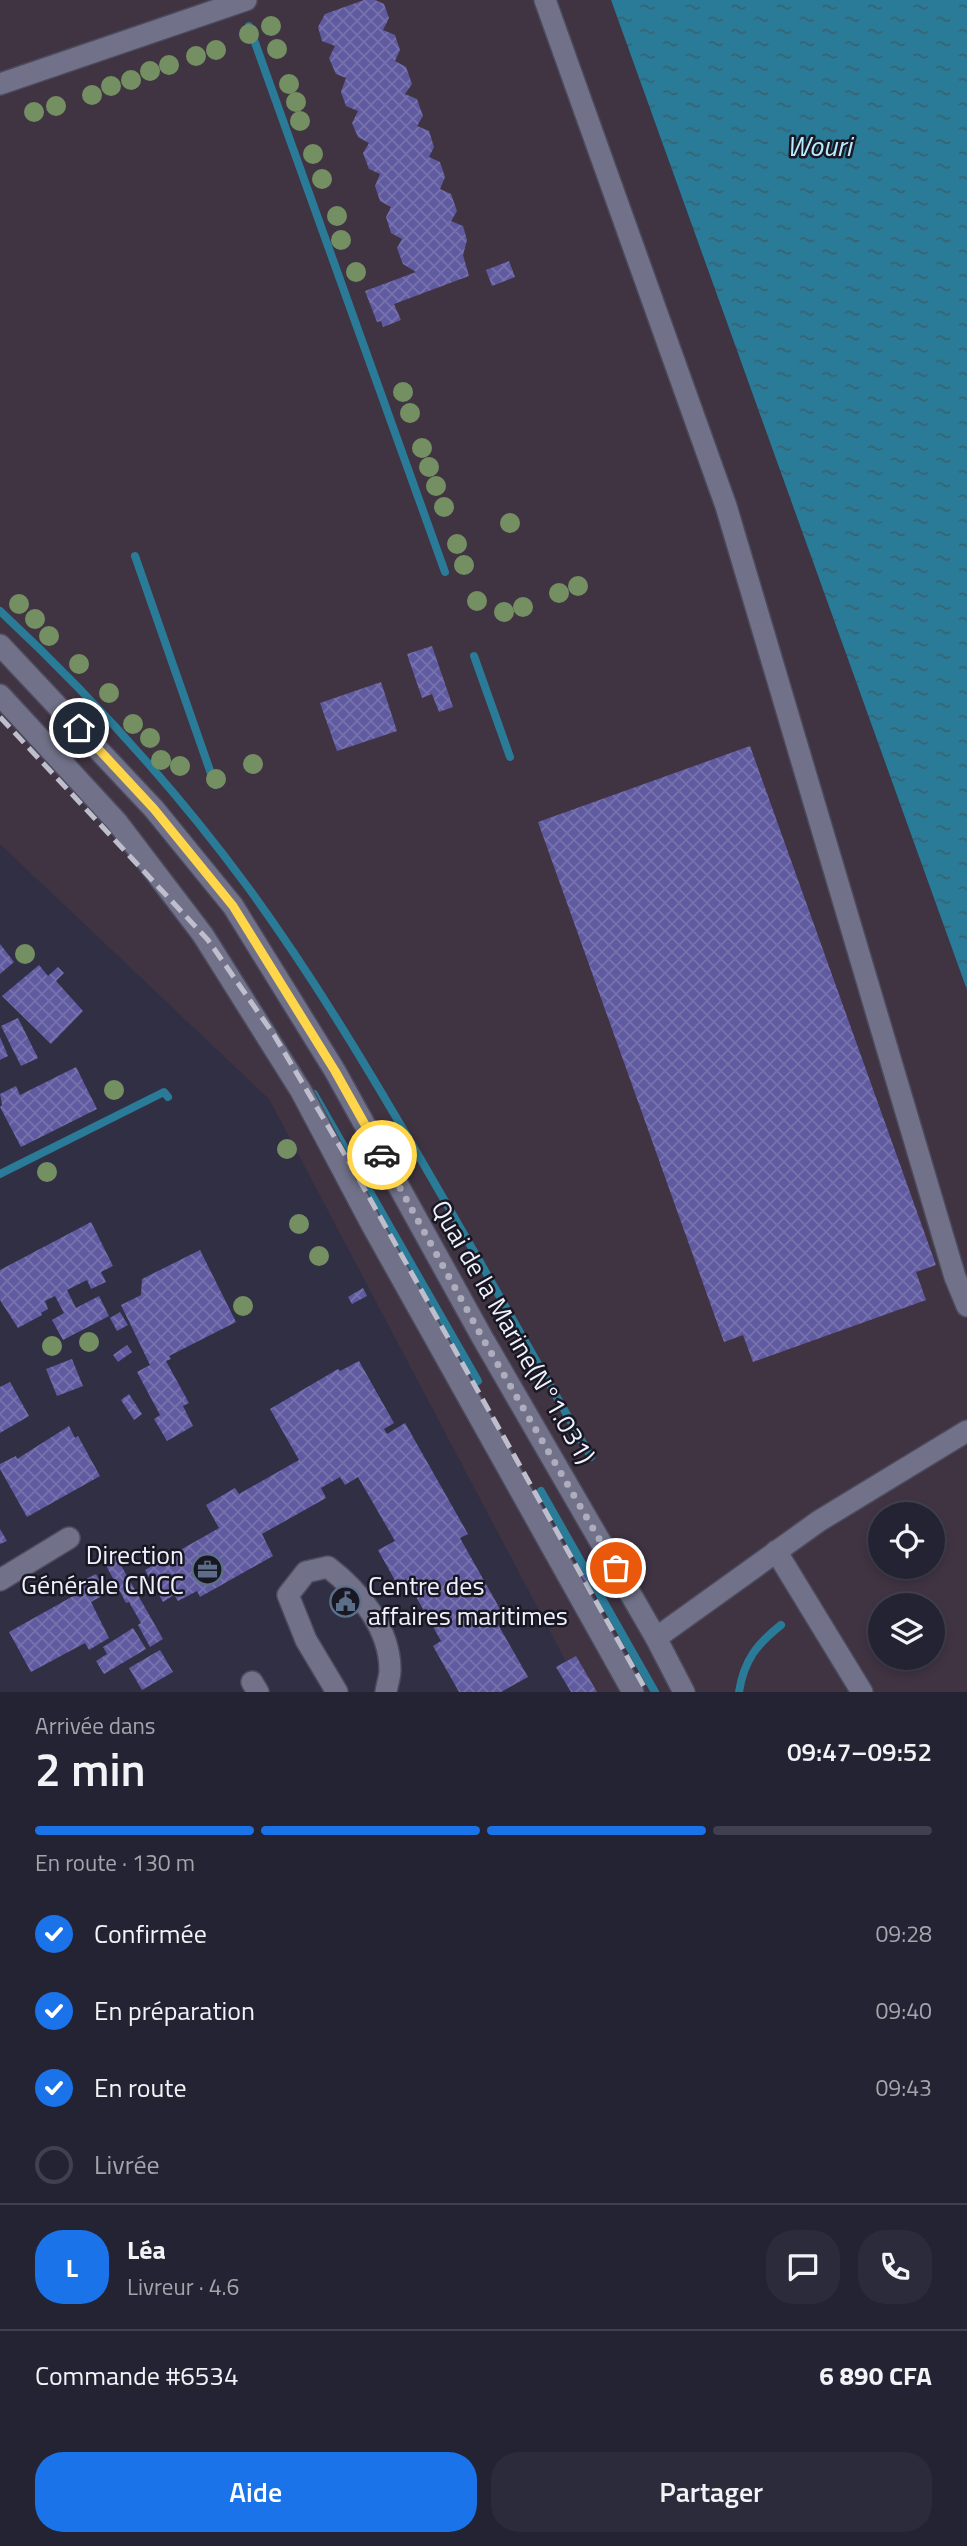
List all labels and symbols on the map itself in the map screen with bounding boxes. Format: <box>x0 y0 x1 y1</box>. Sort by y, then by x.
water label: Wouri <box>787 124 855 167</box>
pin <box>49 698 109 758</box>
courier <box>347 1120 417 1190</box>
street label: Quai de la Marine(N°1.031) <box>422 1192 605 1471</box>
place label: Direction Générale CNCC <box>21 1535 184 1604</box>
pin <box>586 1538 646 1598</box>
office icon: Direction Générale CNCC <box>190 1553 224 1587</box>
place label: Centre des affaires maritimes <box>368 1566 568 1635</box>
public building icon: Centre des affaires maritimes <box>328 1584 362 1618</box>

